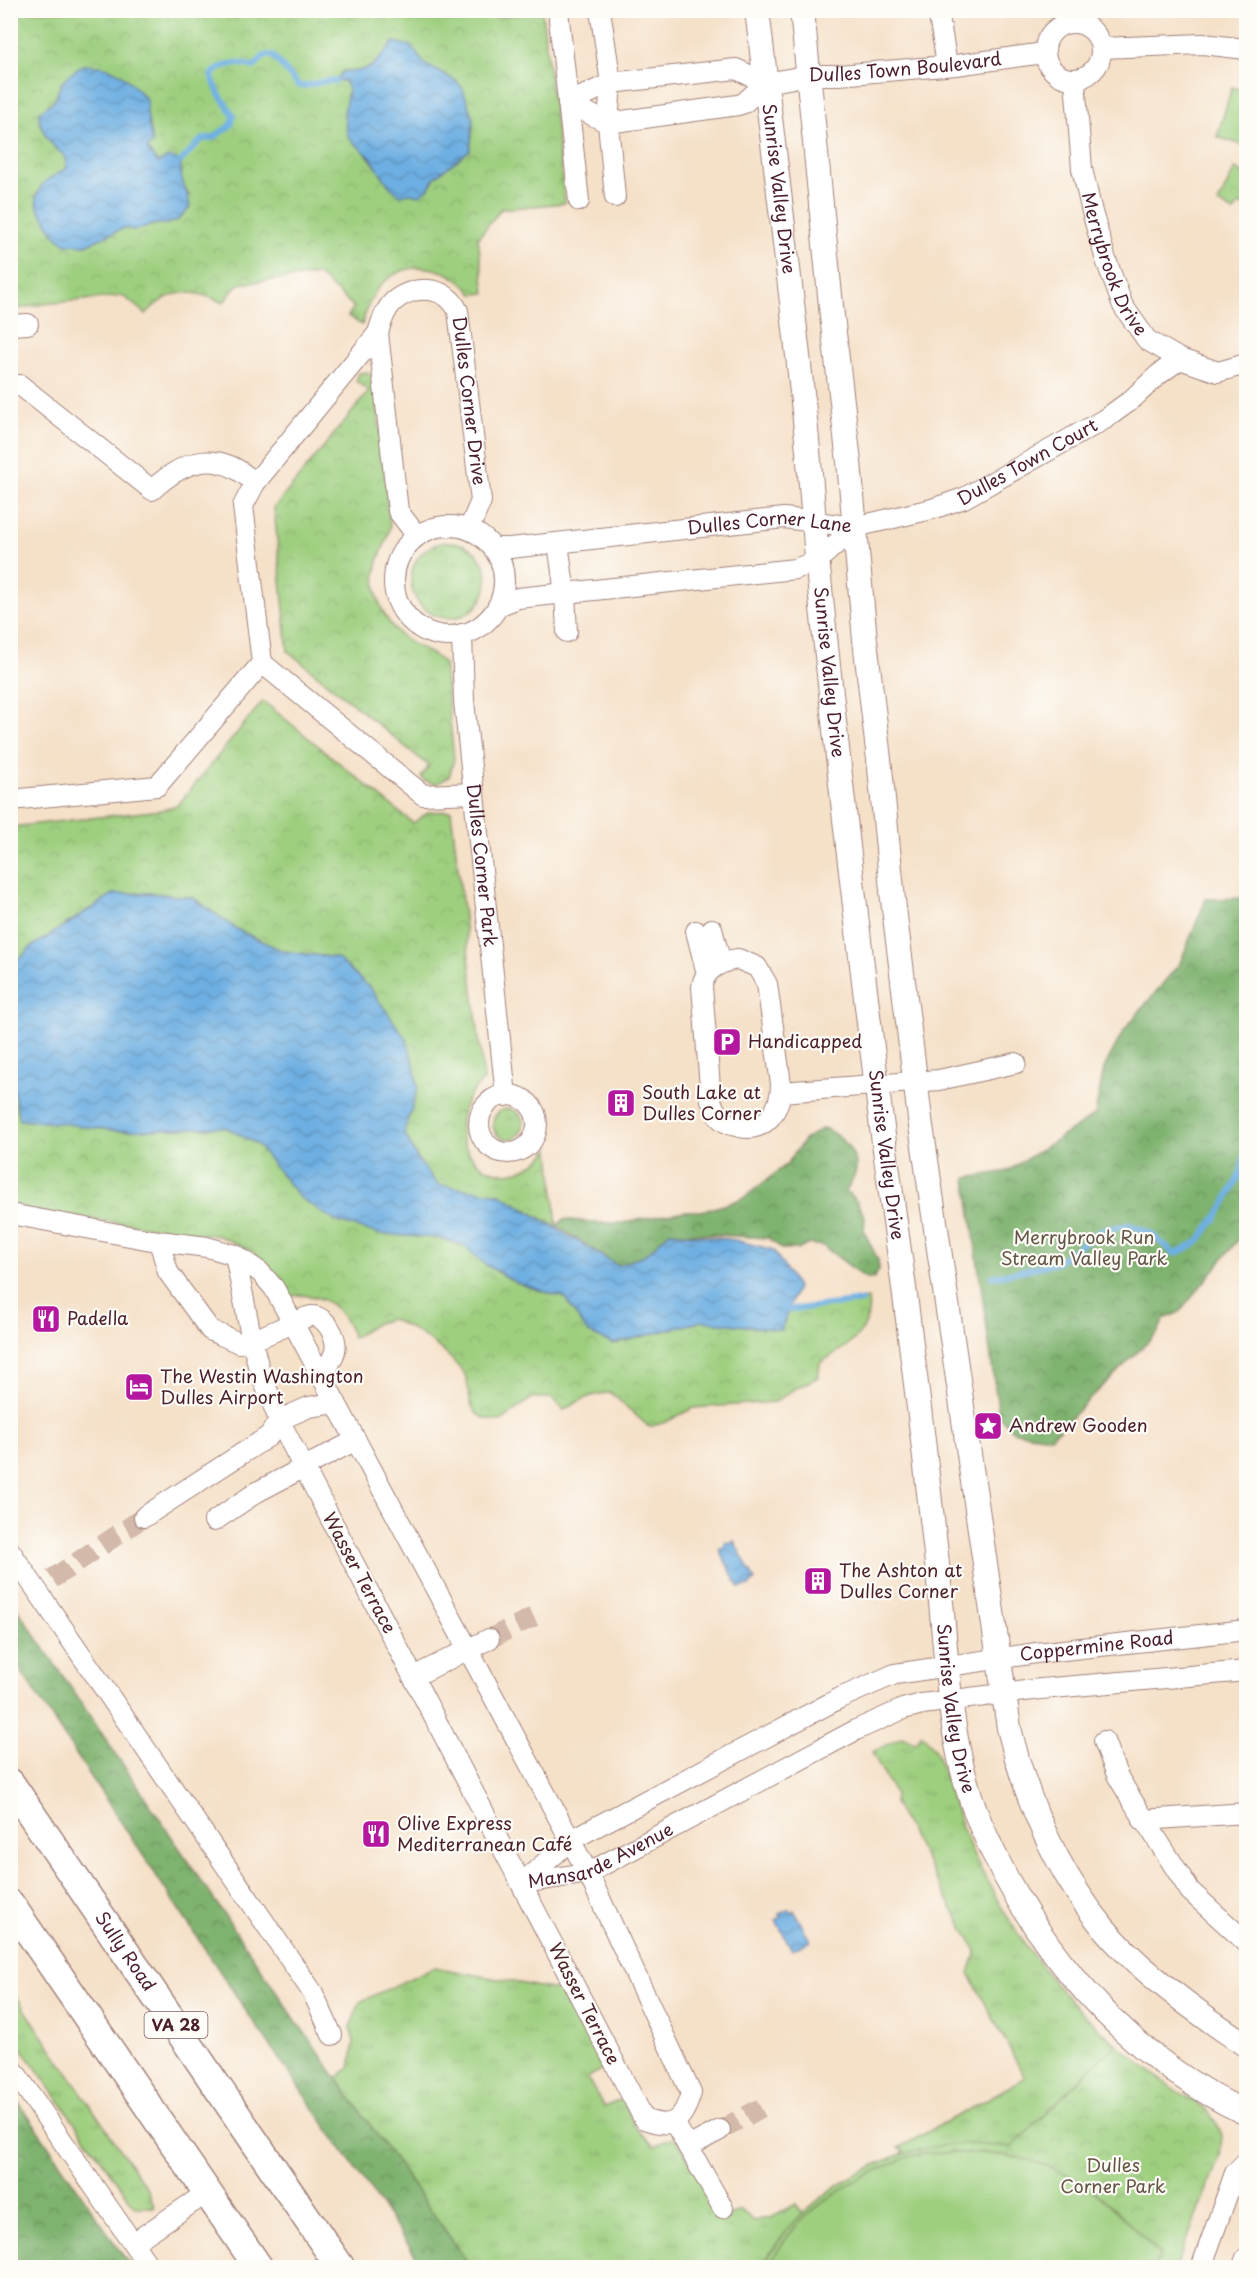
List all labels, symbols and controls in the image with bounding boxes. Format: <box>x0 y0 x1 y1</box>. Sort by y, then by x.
street label: Dulles Town Boulevard <box>808 44 1003 87</box>
street label: Sunrise Valley Drive <box>756 102 804 275</box>
street label: Merrybrook Drive <box>1076 189 1155 341</box>
street label: Dulles Corner Drive <box>447 314 494 487</box>
street label: Dulles Town Court <box>952 411 1102 511</box>
street label: Dulles Corner Lane <box>685 503 854 541</box>
street label: Sunrise Valley Drive <box>808 585 853 759</box>
street label: Dulles Corner Park <box>461 782 505 948</box>
parking icon: Handicapped <box>711 1026 743 1058</box>
place label: Handicapped <box>748 1027 862 1054</box>
street label: Sunrise Valley Drive <box>863 1068 912 1241</box>
place label: South Lake at Dulles Corner <box>642 1078 762 1126</box>
building icon: South Lake at Dulles Corner <box>605 1087 637 1119</box>
park label: Merrybrook Run Stream Valley Park <box>1001 1223 1167 1271</box>
restaurant icon: Padella <box>30 1303 62 1335</box>
place label: Padella <box>67 1304 129 1331</box>
place label: The Westin Washington Dulles Airport <box>160 1362 364 1410</box>
hotel icon: The Westin Washington Dulles Airport <box>123 1371 155 1403</box>
place icon: Andrew Gooden <box>972 1410 1004 1442</box>
place label: Andrew Gooden <box>1009 1411 1148 1438</box>
street label: Wasser Terrace <box>317 1507 404 1638</box>
place label: The Ashton at Dulles Corner <box>839 1556 962 1604</box>
building icon: The Ashton at Dulles Corner <box>802 1565 834 1597</box>
street label: Sunrise Valley Drive <box>931 1622 983 1796</box>
street label: Coppermine Road <box>1018 1623 1175 1667</box>
place label: Olive Express Mediterranean Café <box>397 1809 572 1857</box>
street label: Mansarde Avenue <box>526 1815 678 1894</box>
restaurant icon: Olive Express Mediterranean Café <box>360 1818 392 1850</box>
street label: Sully Road <box>89 1905 163 1996</box>
street label: Wasser Terrace <box>543 1938 628 2069</box>
road number: VA 28 <box>144 2012 207 2038</box>
park label: Dulles Corner Park <box>1060 2151 1166 2199</box>

